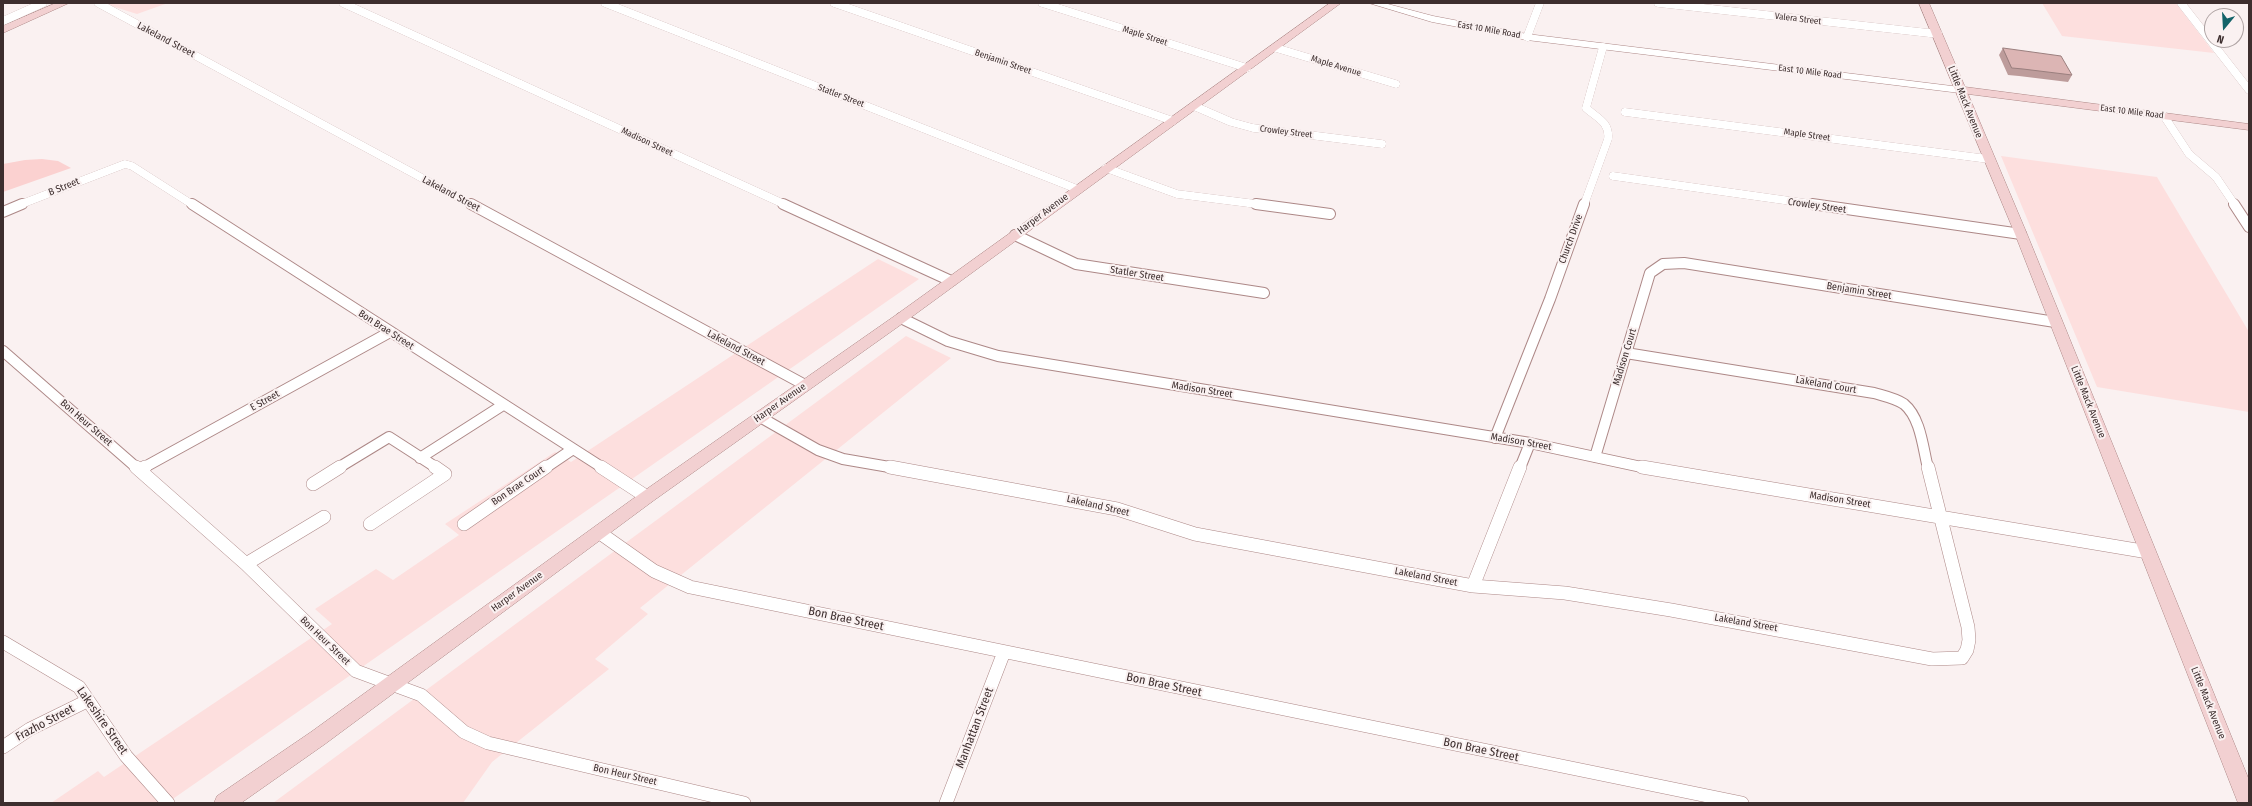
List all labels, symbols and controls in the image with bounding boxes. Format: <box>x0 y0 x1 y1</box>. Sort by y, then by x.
north arrow <box>2204 8 2244 48</box>
street label: Valera Street <box>1774 11 1822 27</box>
street label: East 10 Mile Road <box>1457 19 1521 41</box>
street label: Lakeland Street <box>135 20 197 60</box>
street label: Maple Street <box>1121 24 1169 48</box>
text: N <box>2215 32 2226 46</box>
street label: Benjamin Street <box>973 47 1033 77</box>
street label: Maple Avenue <box>1310 53 1362 79</box>
street label: East 10 Mile Road <box>1778 63 1842 81</box>
street label: Little Mack Avenue <box>1945 64 1985 140</box>
street label: Statler Street <box>816 82 866 110</box>
street label: East 10 Mile Road <box>2100 103 2164 121</box>
street label: Crowley Street <box>1259 123 1313 141</box>
street label: Madison Street <box>620 125 674 159</box>
street label: Maple Street <box>1783 126 1831 144</box>
street label: Lakeland Street <box>420 174 482 214</box>
street label: B Street <box>47 175 81 199</box>
street label: Harper Avenue <box>1015 191 1071 237</box>
street label: Crowley Street <box>1787 196 1847 216</box>
street label: Church Drive <box>1557 213 1585 265</box>
street label: Statler Street <box>1109 264 1165 284</box>
street label: Benjamin Street <box>1826 280 1892 302</box>
street label: Bon Brae Street <box>356 308 416 352</box>
street label: Madison Court <box>1611 327 1639 387</box>
street label: Lakeland Street <box>705 328 767 368</box>
street label: Little Mack Avenue <box>2068 364 2108 440</box>
street label: Lakeland Court <box>1795 374 1857 396</box>
street label: Madison Street <box>1171 379 1233 401</box>
street label: Harper Avenue <box>752 381 808 425</box>
street label: E Street <box>248 388 282 414</box>
street label: Bon Heur Street <box>58 397 114 449</box>
street label: Madison Street <box>1490 431 1552 453</box>
street label: Bon Brae Court <box>489 464 547 508</box>
street label: Madison Street <box>1809 489 1871 511</box>
street label: Lakeland Street <box>1066 493 1130 519</box>
street label: Lakeland Street <box>1394 565 1458 589</box>
street label: Harper Avenue <box>489 569 545 615</box>
street label: Bon Brae Street <box>807 604 885 634</box>
street label: Lakeland Street <box>1714 612 1778 634</box>
street label: Bon Heur Street <box>297 614 353 668</box>
street label: Little Mack Avenue <box>2188 665 2228 741</box>
street label: Bon Brae Street <box>1125 670 1203 700</box>
street label: Lakeshire Street <box>73 684 131 758</box>
street label: Manhattan Street <box>953 686 997 770</box>
street label: Frazho Street <box>13 702 77 744</box>
street label: Bon Brae Street <box>1442 735 1520 765</box>
street label: Bon Heur Street <box>592 762 658 788</box>

